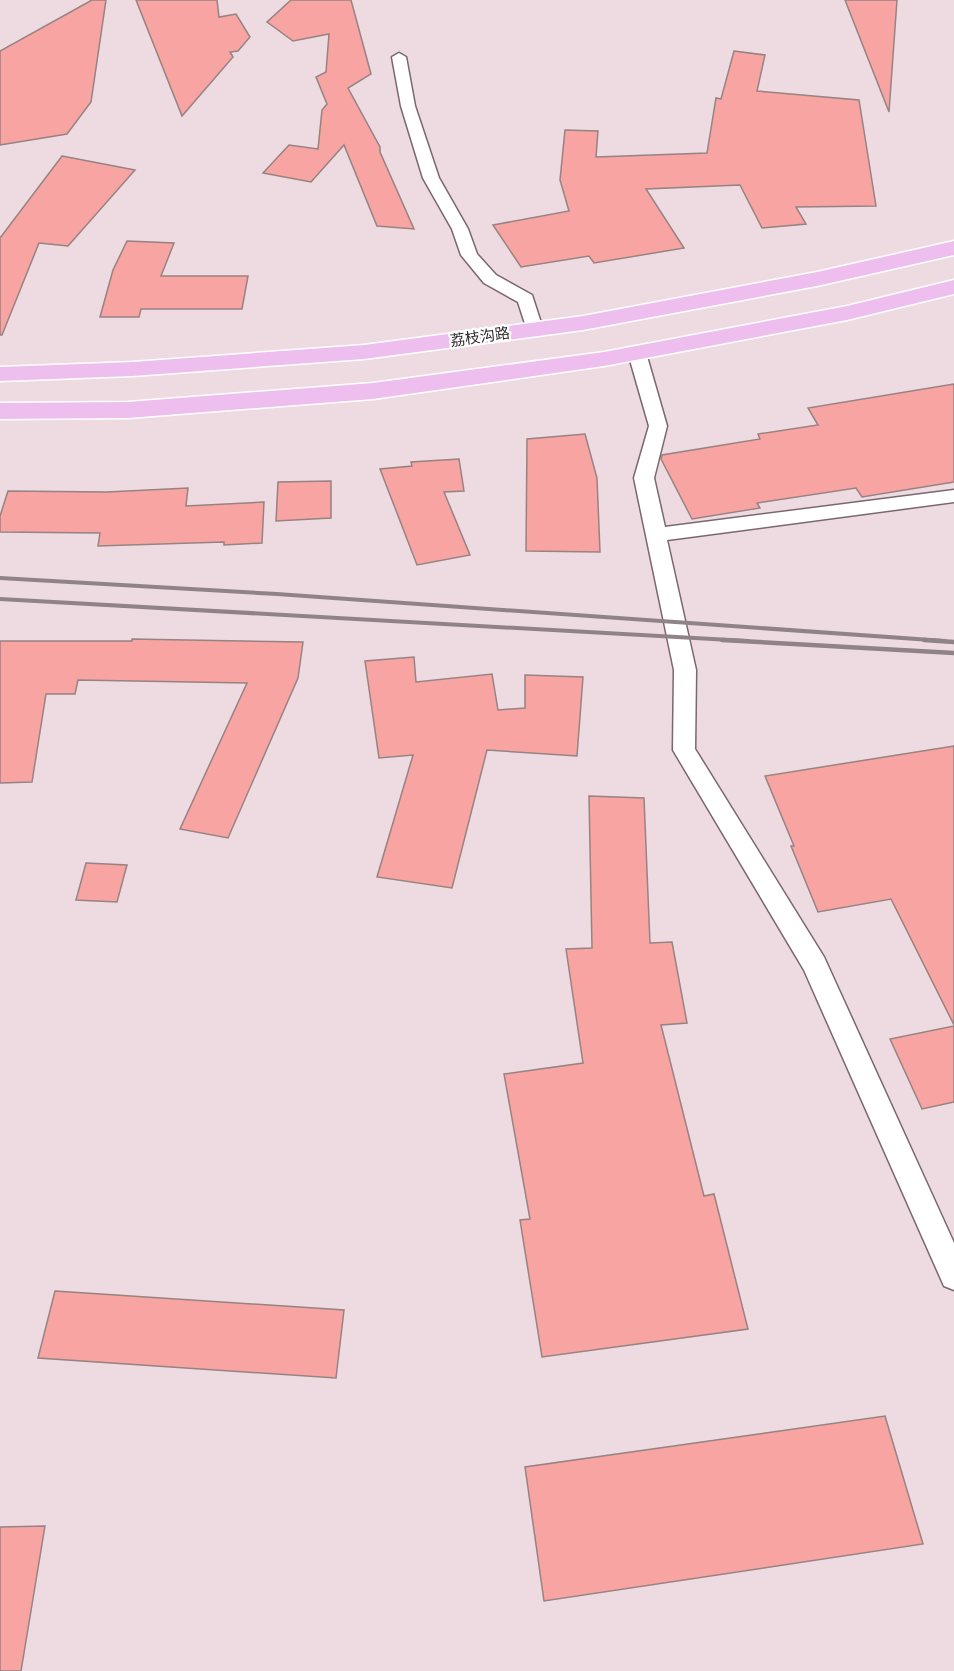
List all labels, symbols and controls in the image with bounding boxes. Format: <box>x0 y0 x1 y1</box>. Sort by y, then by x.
street label: 荔枝沟路 <box>449 321 511 350</box>

